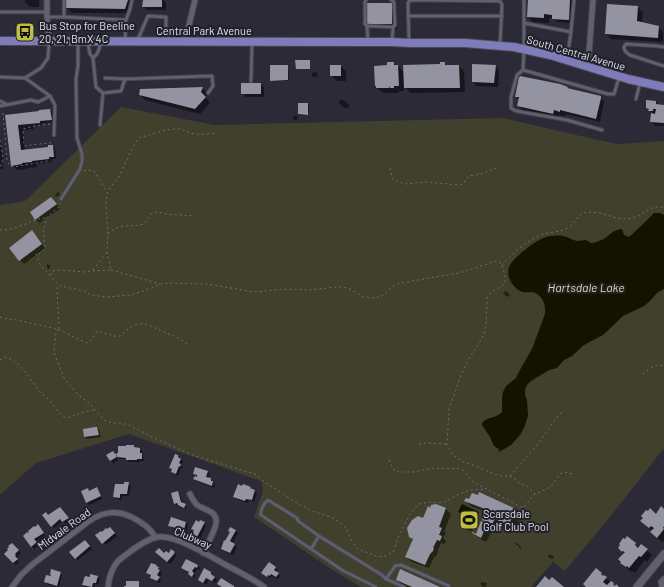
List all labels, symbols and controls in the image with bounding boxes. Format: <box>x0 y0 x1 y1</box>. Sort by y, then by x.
place label: Bus Stop for Beeline 20, 21, BmX 4C <box>39 19 135 45</box>
bus stop icon: Bus Stop for Beeline 20, 21, BmX 4C <box>14 21 36 43</box>
street label: Central Park Avenue <box>156 24 252 37</box>
street label: South Central Avenue <box>525 32 627 73</box>
water label: Hartsdale Lake <box>548 280 624 294</box>
street label: Midvale Road <box>35 505 93 552</box>
place label: Scarsdale Golf Club Pool <box>483 507 549 533</box>
sports icon: Scarsdale Golf Club Pool <box>458 509 480 531</box>
street label: Clubway <box>173 524 214 552</box>

